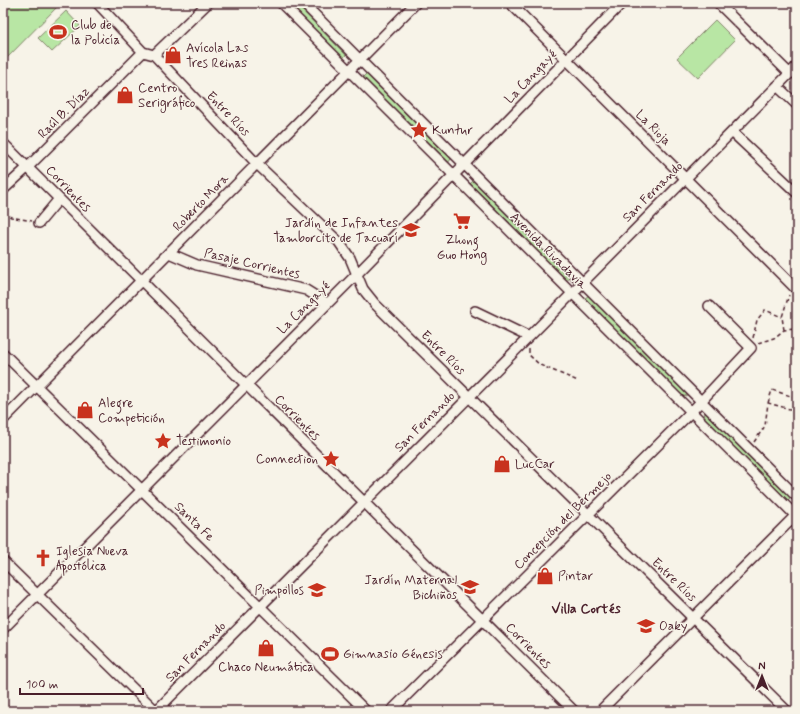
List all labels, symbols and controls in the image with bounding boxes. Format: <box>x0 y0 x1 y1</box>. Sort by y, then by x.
place label: Club de la Policía <box>71 17 121 49</box>
sports icon: Club de la Policía <box>48 22 68 42</box>
place label: Avícola Las Tres Reinas <box>186 40 249 72</box>
shop icon: Avícola Las Tres Reinas <box>163 45 183 65</box>
street label: La Cangayé <box>501 46 561 107</box>
place label: Centro Serigráfico <box>138 80 196 113</box>
street label: Raúl B. Díaz <box>34 83 94 143</box>
shop icon: Centro Serigráfico <box>115 85 135 105</box>
street label: Entre Ríos <box>202 88 254 140</box>
street label: La Rioja <box>631 106 675 150</box>
place icon: Kuntur <box>409 120 429 140</box>
place label: Kuntur <box>432 122 473 139</box>
street label: San Fernando <box>619 158 687 226</box>
street label: Corrientes <box>42 162 94 216</box>
street label: Roberto Mora <box>169 171 233 235</box>
street label: Avenida Rivadavia <box>506 209 590 293</box>
supermarket icon: Zhong Guo Hong <box>452 211 472 231</box>
place label: Jardín de Infantes Tamborcito de Tacuarí <box>273 215 398 247</box>
school or university icon: Jardín de Infantes Tamborcito de Tacuarí <box>401 220 421 240</box>
place label: Zhong Guo Hong <box>437 232 487 265</box>
street label: Pasaje Corrientes <box>202 245 302 283</box>
street label: La Cangayé <box>274 278 334 338</box>
street label: Entre Ríos <box>417 327 469 379</box>
street label: San Fernando <box>391 388 459 456</box>
street label: Corrientes <box>270 391 324 445</box>
place label: Alegre Competición <box>98 395 165 427</box>
shop icon: Alegre Competición <box>75 400 95 420</box>
place icon: Testimonio <box>153 431 173 451</box>
place label: Testimonio <box>176 433 231 450</box>
place icon: Connection <box>321 449 341 469</box>
place label: Connection <box>256 451 318 468</box>
shop icon: LucCar <box>492 454 512 474</box>
place label: LucCar <box>515 456 555 473</box>
street label: Concepción del Bermejo <box>510 468 616 574</box>
street label: Santa Fe <box>170 499 218 545</box>
place label: Iglesia Nueva Apostólica <box>56 543 129 576</box>
church icon: Iglesia Nueva Apostólica <box>33 548 53 568</box>
street label: Entre Ríos <box>648 554 700 606</box>
shop icon: Pintar <box>535 566 555 586</box>
place label: Pintar <box>558 568 594 585</box>
place label: Jardín Maternal Bichiños <box>364 572 457 604</box>
school or university icon: Jardín Maternal Bichiños <box>460 577 480 597</box>
school or university icon: Pimpollos <box>307 580 327 600</box>
place label: Pimpollos <box>254 582 304 599</box>
district label: Villa Cortés <box>551 600 621 618</box>
school or university icon: Oaky <box>636 616 656 636</box>
street label: San Fernando <box>162 618 230 686</box>
place label: Oaky <box>659 618 688 635</box>
street label: Corrientes <box>501 619 555 673</box>
shop icon: Chaco Neumática <box>256 638 276 658</box>
sports icon: Gimnasio Génesis <box>320 644 340 664</box>
place label: Gimnasio Génesis <box>343 646 443 663</box>
north arrow <box>742 656 782 696</box>
place label: Chaco Neumática <box>218 659 314 676</box>
text: N <box>758 660 766 674</box>
scale bar <box>20 670 143 696</box>
text: 100 m <box>26 677 58 693</box>

